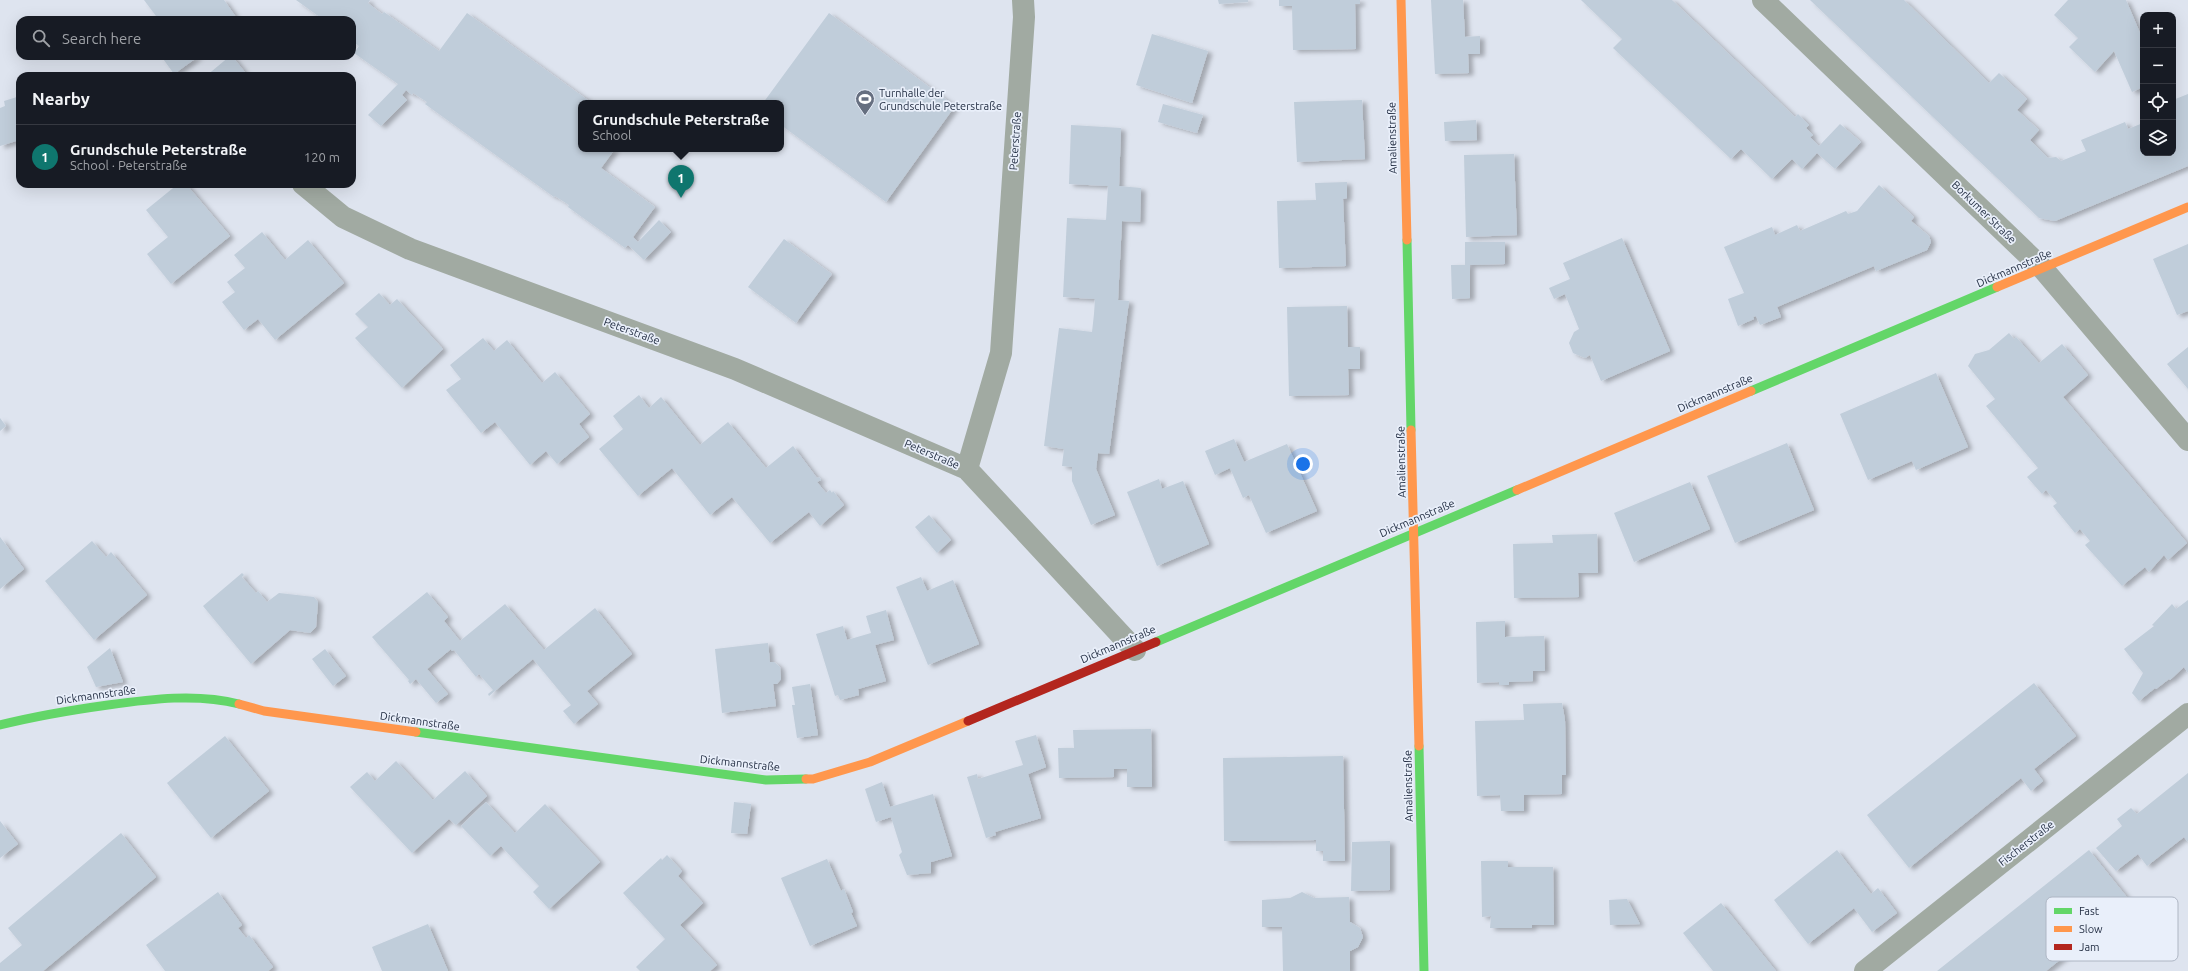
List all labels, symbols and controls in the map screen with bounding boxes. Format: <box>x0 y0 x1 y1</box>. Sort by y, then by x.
map controls <box>2140 12 2176 156</box>
button: + <box>2140 12 2176 48</box>
search box <box>16 16 356 60</box>
icon: search <box>30 27 52 49</box>
text: Search here <box>62 30 141 47</box>
button: − <box>2140 48 2176 84</box>
button: locate <box>2140 84 2176 120</box>
place label: Turnhalle der Grundschule Peterstraße <box>879 87 1002 112</box>
sports icon: Turnhalle der Grundschule Peterstraße <box>854 88 876 116</box>
text: Nearby <box>32 89 90 108</box>
popup <box>578 100 784 152</box>
street label: Amalienstraße <box>1385 102 1399 174</box>
text: Grundschule Peterstraße <box>593 111 769 128</box>
street label: Peterstraße <box>1007 111 1023 171</box>
button: layers <box>2140 120 2176 156</box>
text: School <box>593 128 632 142</box>
text: Grundschule Peterstraße <box>70 141 247 158</box>
text: 1 <box>41 150 49 164</box>
text: 120 m <box>304 150 340 164</box>
text: School · Peterstraße <box>70 158 187 172</box>
pin: 1 <box>668 165 694 198</box>
street label: Borkumer Straße <box>1950 178 2018 246</box>
street label: Dickmannstraße <box>1975 247 2053 289</box>
street label: Peterstraße <box>602 315 662 347</box>
street label: Dickmannstraße <box>1676 372 1754 414</box>
street label: Amalienstraße <box>1394 426 1408 498</box>
street label: Peterstraße <box>903 437 961 471</box>
your location <box>1293 454 1313 474</box>
street label: Dickmannstraße <box>1378 497 1456 539</box>
street label: Dickmannstraße <box>1079 623 1157 665</box>
street label: Dickmannstraße <box>55 683 137 707</box>
street label: Dickmannstraße <box>379 709 461 733</box>
street label: Amalienstraße <box>1401 750 1415 822</box>
street label: Dickmannstraße <box>699 753 781 773</box>
street label: Fischerstraße <box>1996 818 2056 868</box>
legend <box>2046 897 2178 961</box>
text: Fast <box>2079 905 2100 917</box>
text: Slow <box>2079 923 2103 935</box>
text: Jam <box>2079 941 2100 953</box>

